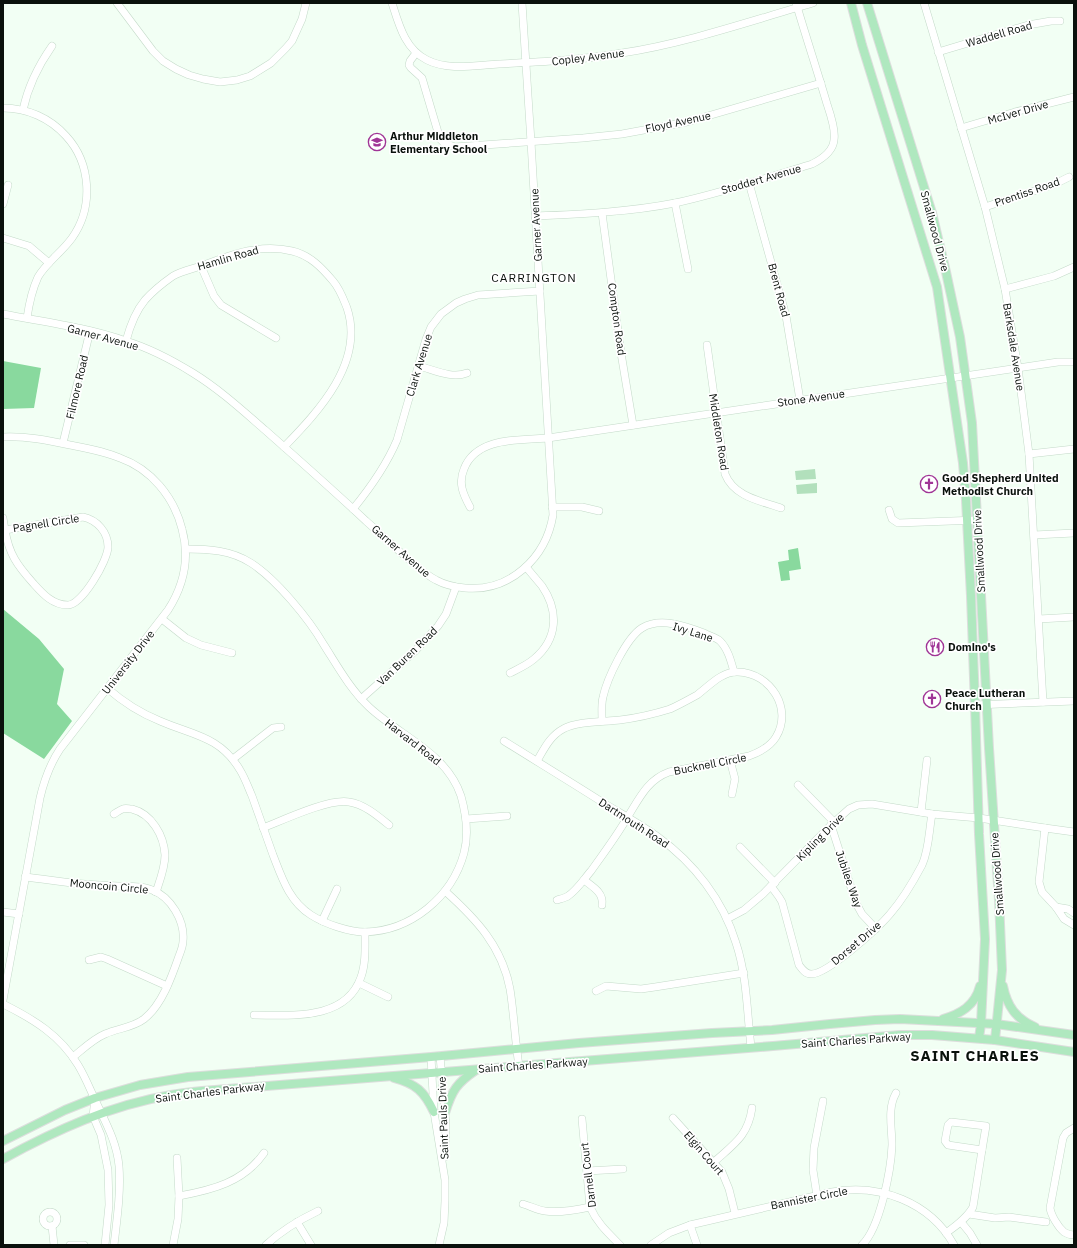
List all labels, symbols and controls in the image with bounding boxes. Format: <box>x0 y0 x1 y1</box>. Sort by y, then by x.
street label: Waddell Road <box>964 18 1034 50</box>
street label: Copley Avenue <box>551 46 625 68</box>
street label: McIver Drive <box>986 97 1050 127</box>
street label: Floyd Avenue <box>644 108 712 136</box>
place label: Arthur Middleton Elementary School <box>390 129 488 156</box>
school or university icon: Arthur Middleton Elementary School <box>367 132 387 152</box>
street label: Stoddert Avenue <box>719 161 803 197</box>
street label: Prentiss Road <box>993 174 1061 210</box>
street label: Garner Avenue <box>527 188 545 262</box>
street label: Smallwood Drive <box>918 189 952 273</box>
street label: Hamlin Road <box>196 243 260 273</box>
street label: Brent Road <box>765 262 793 318</box>
district label: CARRINGTON <box>491 270 577 285</box>
street label: Compton Road <box>605 282 629 356</box>
street label: Barksdale Avenue <box>1000 302 1028 392</box>
street label: Garner Avenue <box>66 321 140 353</box>
street label: Clark Avenue <box>403 332 435 398</box>
street label: Filmore Road <box>63 353 91 421</box>
street label: Stone Avenue <box>776 386 846 410</box>
street label: Middleton Road <box>706 393 732 471</box>
place label: Good Shepherd United Methodist Church <box>942 471 1059 498</box>
church icon: Good Shepherd United Methodist Church <box>919 474 939 494</box>
street label: Smallwood Drive <box>970 509 988 593</box>
street label: Pagnell Circle <box>12 511 80 535</box>
street label: Garner Avenue <box>369 522 433 580</box>
street label: Ivy Lane <box>671 619 715 645</box>
street label: Van Buren Road <box>374 624 440 688</box>
street label: University Drive <box>99 627 157 697</box>
restaurant icon: Domino's <box>925 637 945 657</box>
place label: Domino's <box>948 640 996 654</box>
place label: Peace Lutheran Church <box>945 686 1025 713</box>
church icon: Peace Lutheran Church <box>922 689 942 709</box>
street label: Harvard Road <box>382 716 444 768</box>
street label: Bucknell Circle <box>672 750 748 778</box>
street label: Dartmouth Road <box>596 795 672 851</box>
street label: Kipling Drive <box>793 810 847 864</box>
street label: Smallwood Drive <box>987 832 1007 916</box>
street label: Jubilee Way <box>833 849 865 910</box>
street label: Mooncoin Circle <box>69 876 149 896</box>
street label: Dorset Drive <box>828 918 884 968</box>
street label: Saint Charles Parkway <box>801 1029 912 1051</box>
district label: SAINT CHARLES <box>910 1046 1040 1065</box>
street label: Saint Charles Parkway <box>478 1054 589 1076</box>
street label: Saint Pauls Drive <box>435 1076 451 1160</box>
street label: Saint Charles Parkway <box>155 1078 266 1106</box>
street label: Elgin Court <box>681 1128 727 1178</box>
street label: Darnell Court <box>577 1142 599 1208</box>
street label: Bannister Circle <box>769 1184 849 1212</box>

